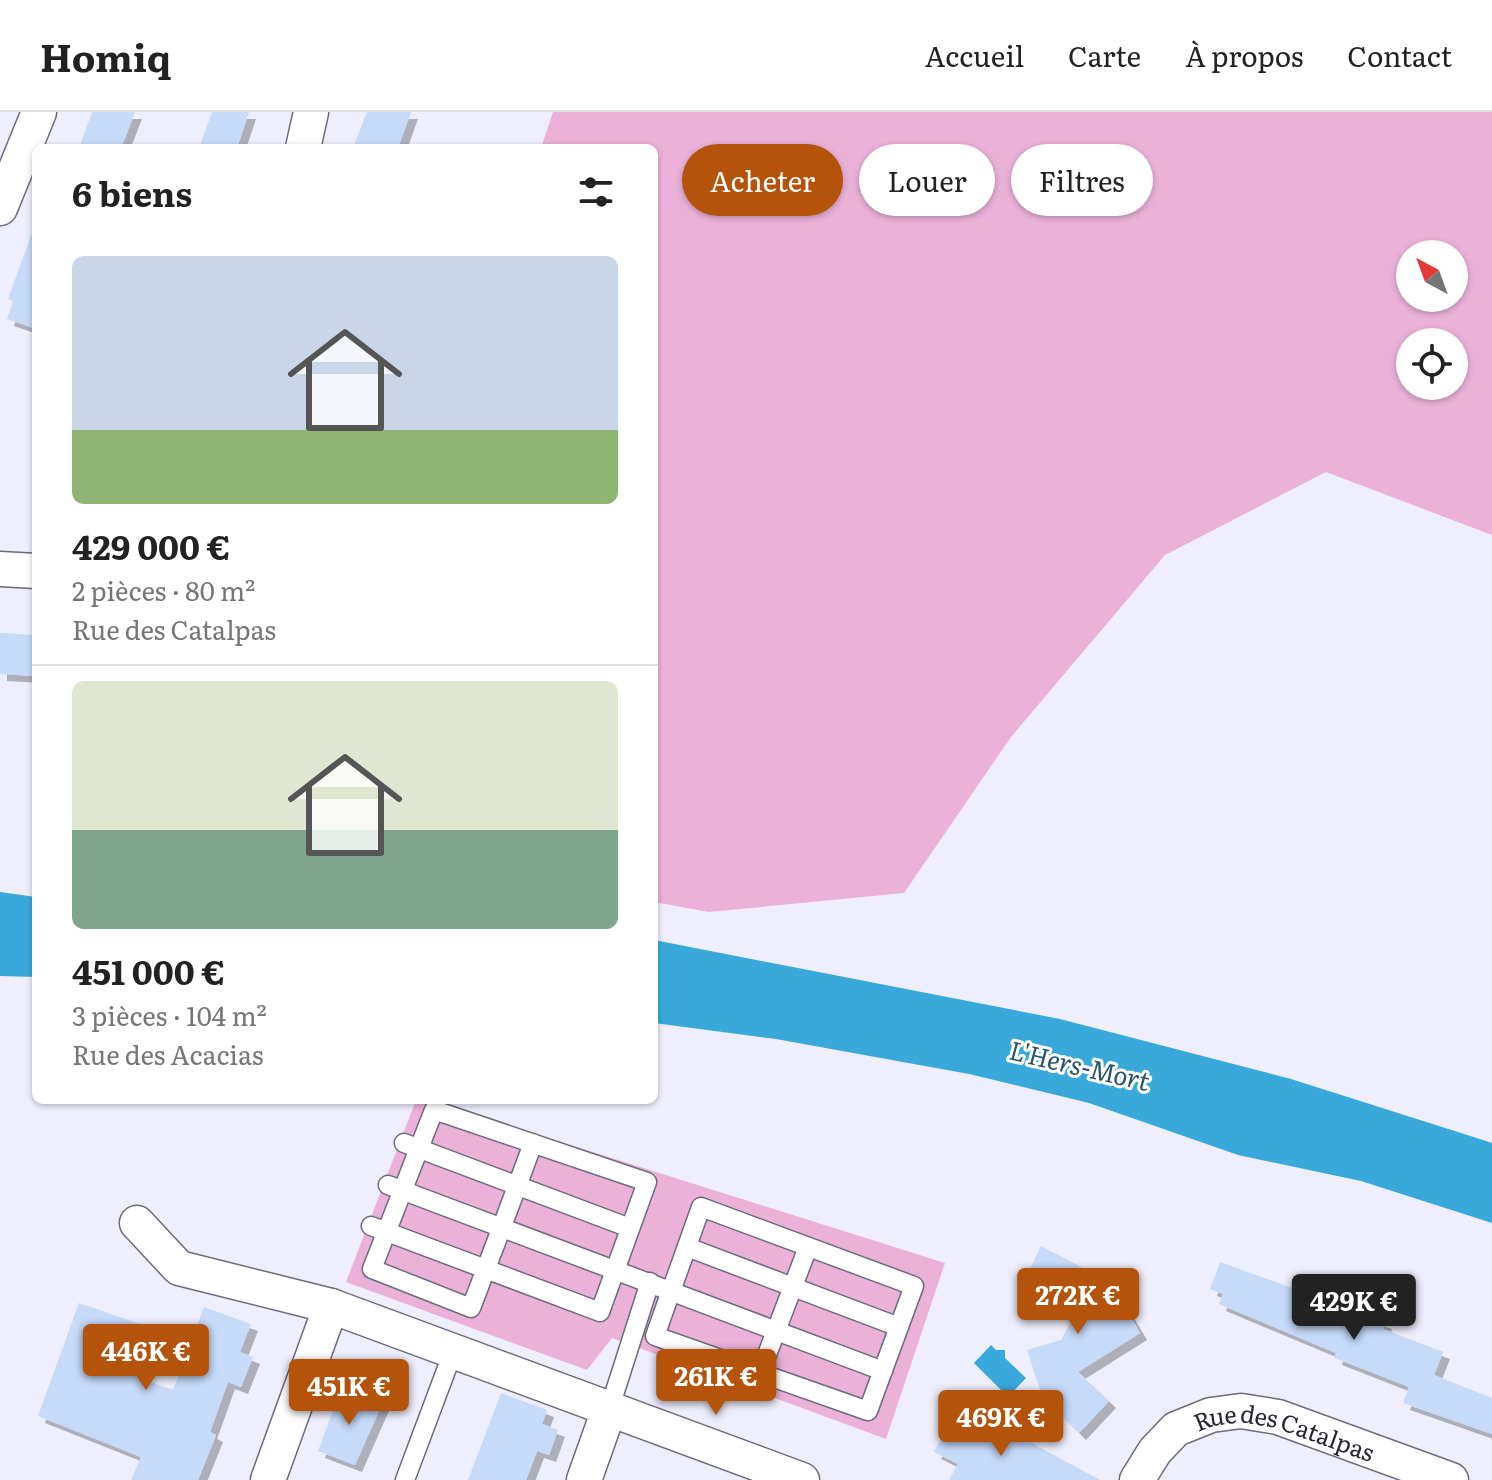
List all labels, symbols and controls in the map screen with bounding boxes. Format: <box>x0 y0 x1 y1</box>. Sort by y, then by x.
text: Homiq <box>40 27 171 84</box>
text: Accueil <box>925 34 1024 76</box>
text: Carte <box>1068 34 1141 76</box>
text: À propos <box>1185 34 1303 76</box>
text: Contact <box>1347 34 1452 76</box>
chip: Acheter <box>682 144 843 216</box>
chip: Louer <box>859 144 995 216</box>
chip: Filtres <box>1011 144 1153 216</box>
text: 6 biens <box>72 167 192 217</box>
icon: filters <box>574 170 618 214</box>
north arrow <box>1396 240 1468 312</box>
map controls <box>1396 240 1468 400</box>
icon: home <box>273 308 417 452</box>
button: locate <box>1396 328 1468 400</box>
text: 429 000 € <box>72 520 230 570</box>
text: 2 pièces · 80 m² <box>72 570 255 609</box>
text: Rue des Catalpas <box>72 609 276 648</box>
icon: home <box>273 733 417 877</box>
text: 451 000 € <box>72 945 225 995</box>
text: 3 pièces · 104 m² <box>72 995 267 1034</box>
water label: L'Hers-Mort <box>1006 1029 1155 1099</box>
text: Rue des Acacias <box>72 1034 264 1073</box>
pin: 272K € <box>1013 1268 1143 1336</box>
text: 272K € <box>1035 1274 1121 1313</box>
pin: 429K € <box>1289 1274 1419 1342</box>
text: 429K € <box>1310 1280 1398 1319</box>
pin: 446K € <box>81 1324 211 1392</box>
text: 446K € <box>101 1330 191 1369</box>
pin: 261K € <box>651 1349 781 1417</box>
text: 261K € <box>674 1355 758 1394</box>
pin: 451K € <box>284 1359 414 1427</box>
text: 451K € <box>307 1365 391 1404</box>
pin: 469K € <box>936 1390 1066 1458</box>
street label: Rue des Catalpas <box>1187 1394 1380 1468</box>
text: 469K € <box>956 1396 1046 1435</box>

